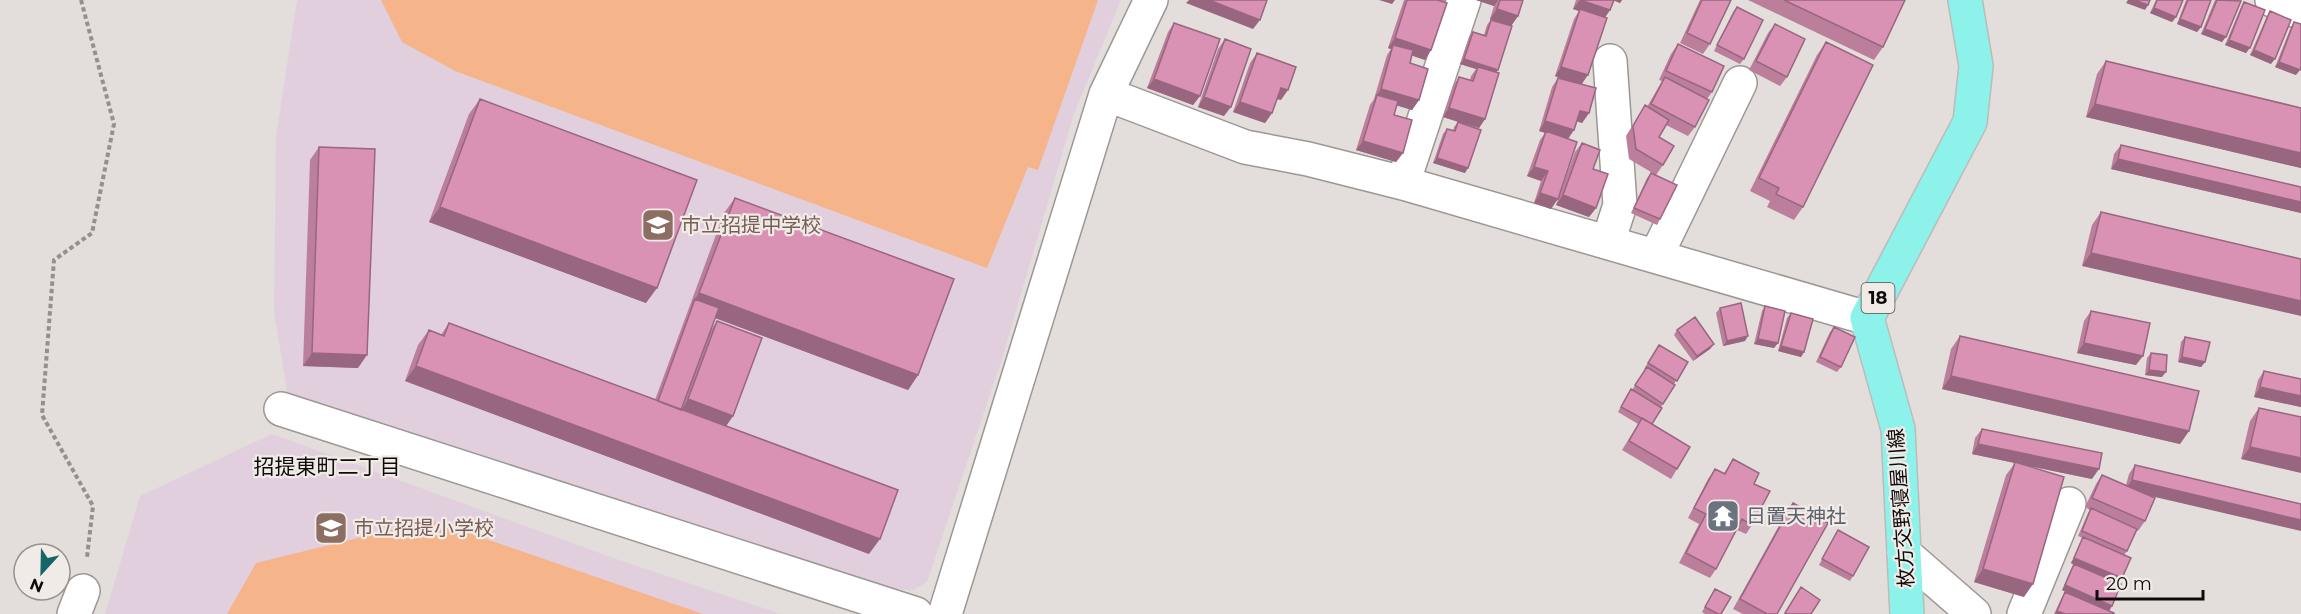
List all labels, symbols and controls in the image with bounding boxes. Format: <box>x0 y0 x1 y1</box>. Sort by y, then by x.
school or university icon: 市立招提中学校 <box>640 207 676 243</box>
place label: 市立招提中学校 <box>681 213 821 237</box>
road number: 18 <box>1862 283 1894 313</box>
street label: 枚方交野寝屋川線 <box>1883 427 1919 589</box>
district label: 招提東町二丁目 <box>254 454 401 479</box>
temple icon: 日置天神社 <box>1705 498 1741 534</box>
place label: 日置天神社 <box>1746 504 1846 528</box>
school or university icon: 市立招提小学校 <box>313 510 349 546</box>
place label: 市立招提小学校 <box>354 516 494 540</box>
north arrow <box>12 542 72 602</box>
scale bar <box>2097 563 2204 601</box>
text: 20 m <box>2106 573 2152 595</box>
text: N <box>27 574 46 597</box>

